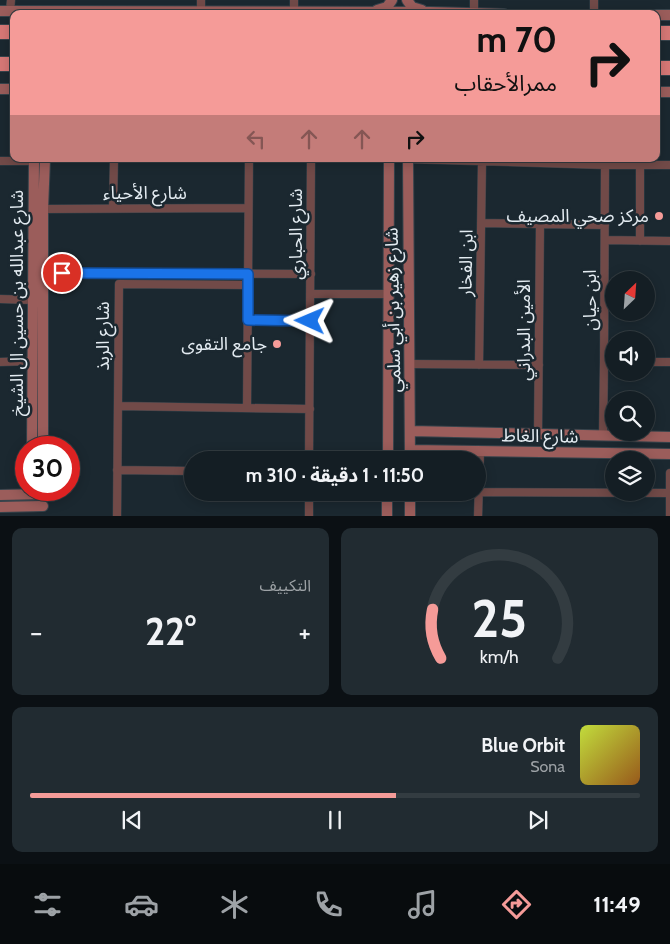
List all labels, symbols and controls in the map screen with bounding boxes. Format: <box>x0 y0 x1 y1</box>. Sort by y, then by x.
text: 70 m <box>476 18 557 61</box>
icon: right <box>575 30 640 95</box>
text: ممرالأحقاب <box>454 70 557 97</box>
icon: left <box>242 125 270 153</box>
icon: ahead <box>295 125 323 153</box>
icon: ahead <box>348 125 376 153</box>
icon: right <box>401 125 429 153</box>
street label: شارع الأحياء <box>103 182 187 207</box>
street label: شارع الحباري <box>285 188 310 280</box>
street label: شارع عبدالله بن حسين ال الشيخ <box>6 190 31 416</box>
place label: مركز صحي المصيف <box>507 205 649 229</box>
marker: مركز صحي المصيف <box>653 210 665 222</box>
street label: شارع زهير بن أبي سلمي <box>380 227 408 393</box>
street label: ابن الفخار <box>454 229 478 298</box>
pin <box>41 252 83 294</box>
icon: arrive <box>48 259 76 287</box>
street label: ابن حيان <box>579 269 601 331</box>
north arrow <box>605 271 655 321</box>
map controls <box>605 271 655 501</box>
street label: الأمين البدراني <box>513 279 537 381</box>
position arrow <box>283 294 335 346</box>
street label: شارع الربذ <box>92 301 117 371</box>
button: sound <box>605 331 655 381</box>
place label: جامع التقوى <box>181 333 267 358</box>
marker: جامع التقوى <box>271 338 283 350</box>
button: search <box>605 391 655 441</box>
street label: شارع الغاط <box>501 424 579 451</box>
speed limit sign: 30 <box>15 436 80 501</box>
button: layers <box>605 451 655 501</box>
text: 11:50 · 1 دقيقة · 310 m <box>246 464 424 487</box>
text: التكييف <box>259 576 311 595</box>
text: 25 <box>472 587 527 650</box>
text: 22° <box>145 608 196 655</box>
text: − <box>30 615 42 649</box>
text: + <box>299 615 311 649</box>
text: km/h <box>480 646 519 667</box>
text: Blue Orbit <box>481 734 565 757</box>
text: Sona <box>530 757 565 776</box>
icon: previous <box>118 806 146 834</box>
icon: pause <box>321 806 349 834</box>
icon: next <box>524 806 552 834</box>
icon: filters <box>30 887 65 922</box>
icon: car <box>124 887 159 922</box>
icon: climate <box>217 887 252 922</box>
icon: phone <box>311 887 346 922</box>
icon: music <box>405 887 440 922</box>
icon: directions <box>499 887 534 922</box>
text: 11:49 <box>593 891 641 918</box>

